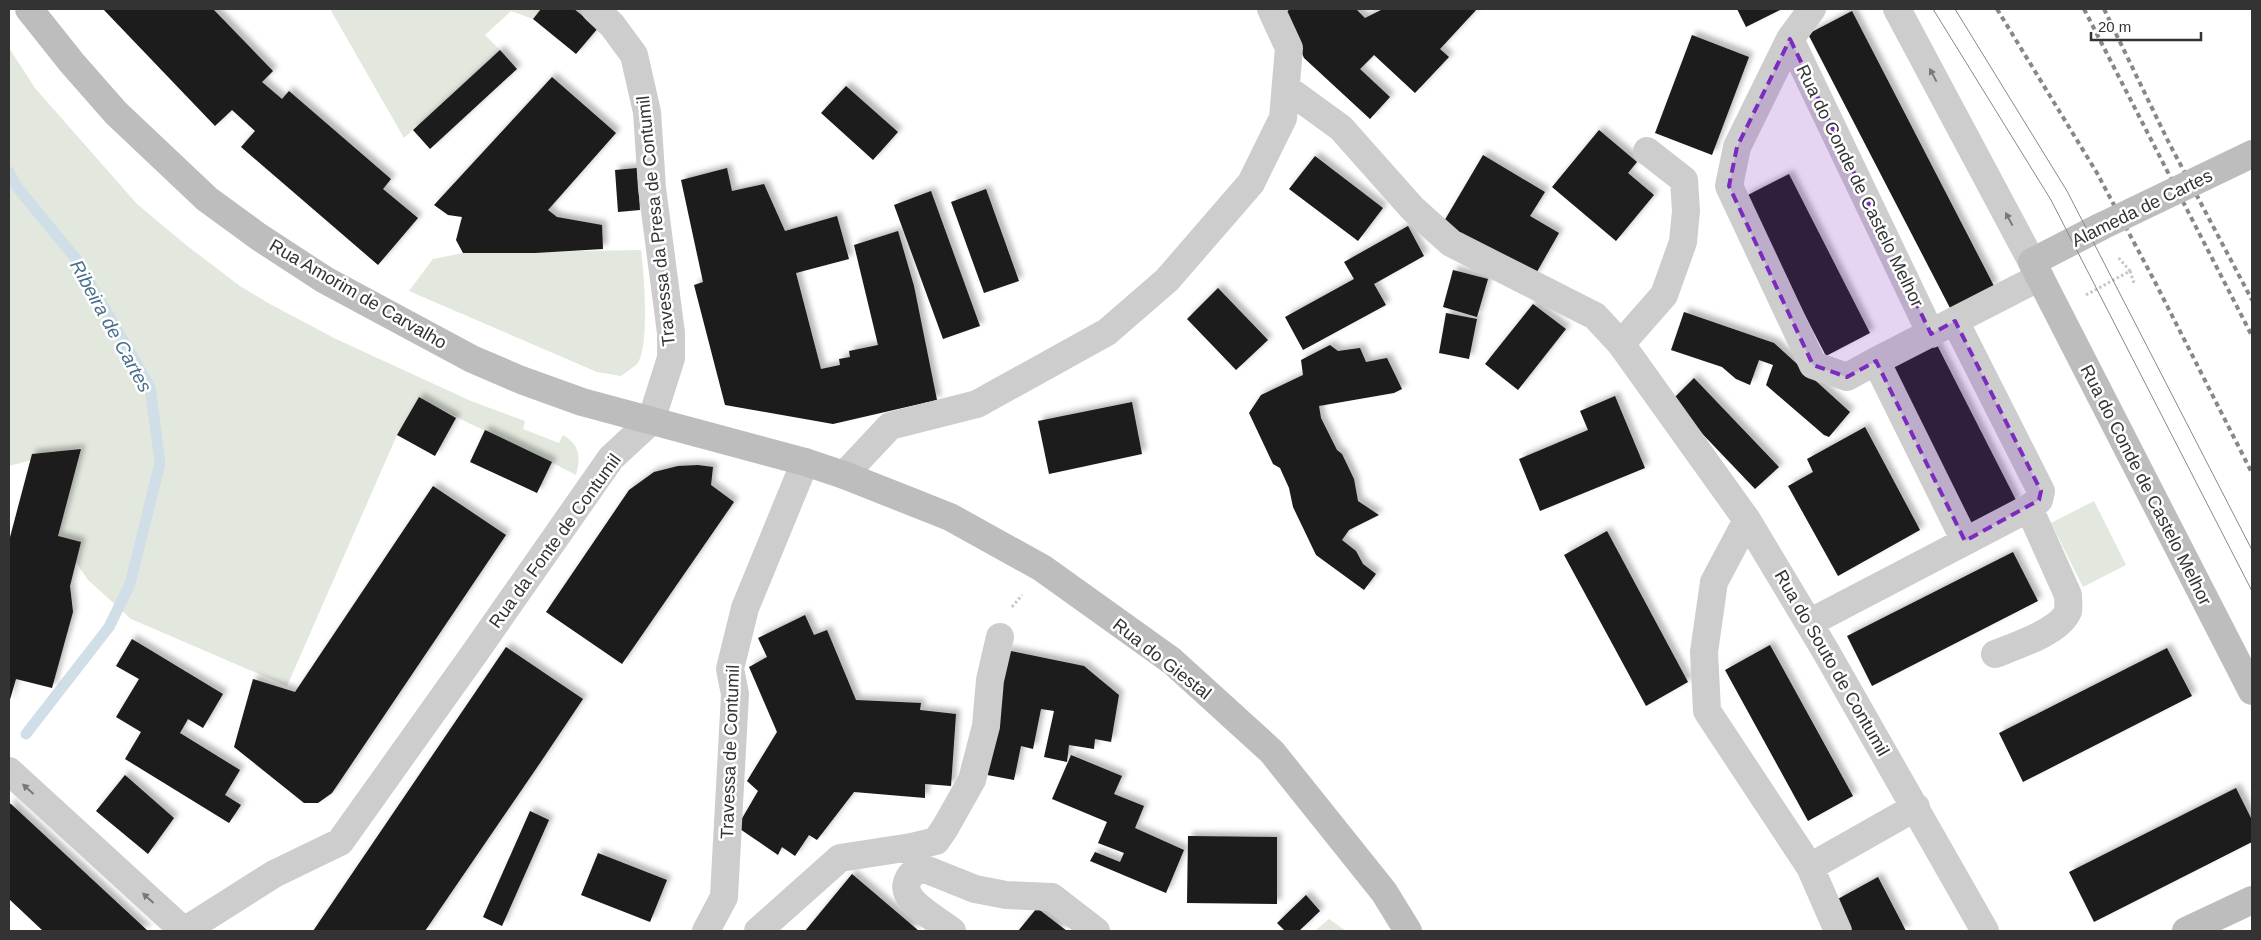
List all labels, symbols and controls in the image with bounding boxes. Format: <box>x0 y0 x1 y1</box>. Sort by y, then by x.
scale bar <box>2091 10 2201 42</box>
text: 20 m <box>2098 18 2131 35</box>
street label: Rua do Conde de Castelo Melhor <box>1792 62 1928 310</box>
one-way arrow <box>1929 68 1937 83</box>
street label: Travessa da Presa de Contumil <box>633 95 679 347</box>
street label: Alameda de Cartes <box>2068 165 2216 251</box>
one-way arrow <box>2005 211 2013 226</box>
street label: Rua Amorim de Carvalho <box>266 235 450 353</box>
water label: Ribeira de Cartes <box>66 256 156 396</box>
street label: Rua do Conde de Castelo Melhor <box>2076 361 2216 609</box>
street label: Rua da Fonte de Contumil <box>485 450 625 632</box>
street label: Rua do Souto de Contumil <box>1771 567 1893 759</box>
street label: Rua do Giestal <box>1109 614 1215 704</box>
street label: Travessa de Contumil <box>717 665 743 839</box>
one-way arrow <box>22 783 34 795</box>
one-way arrow <box>142 893 155 904</box>

